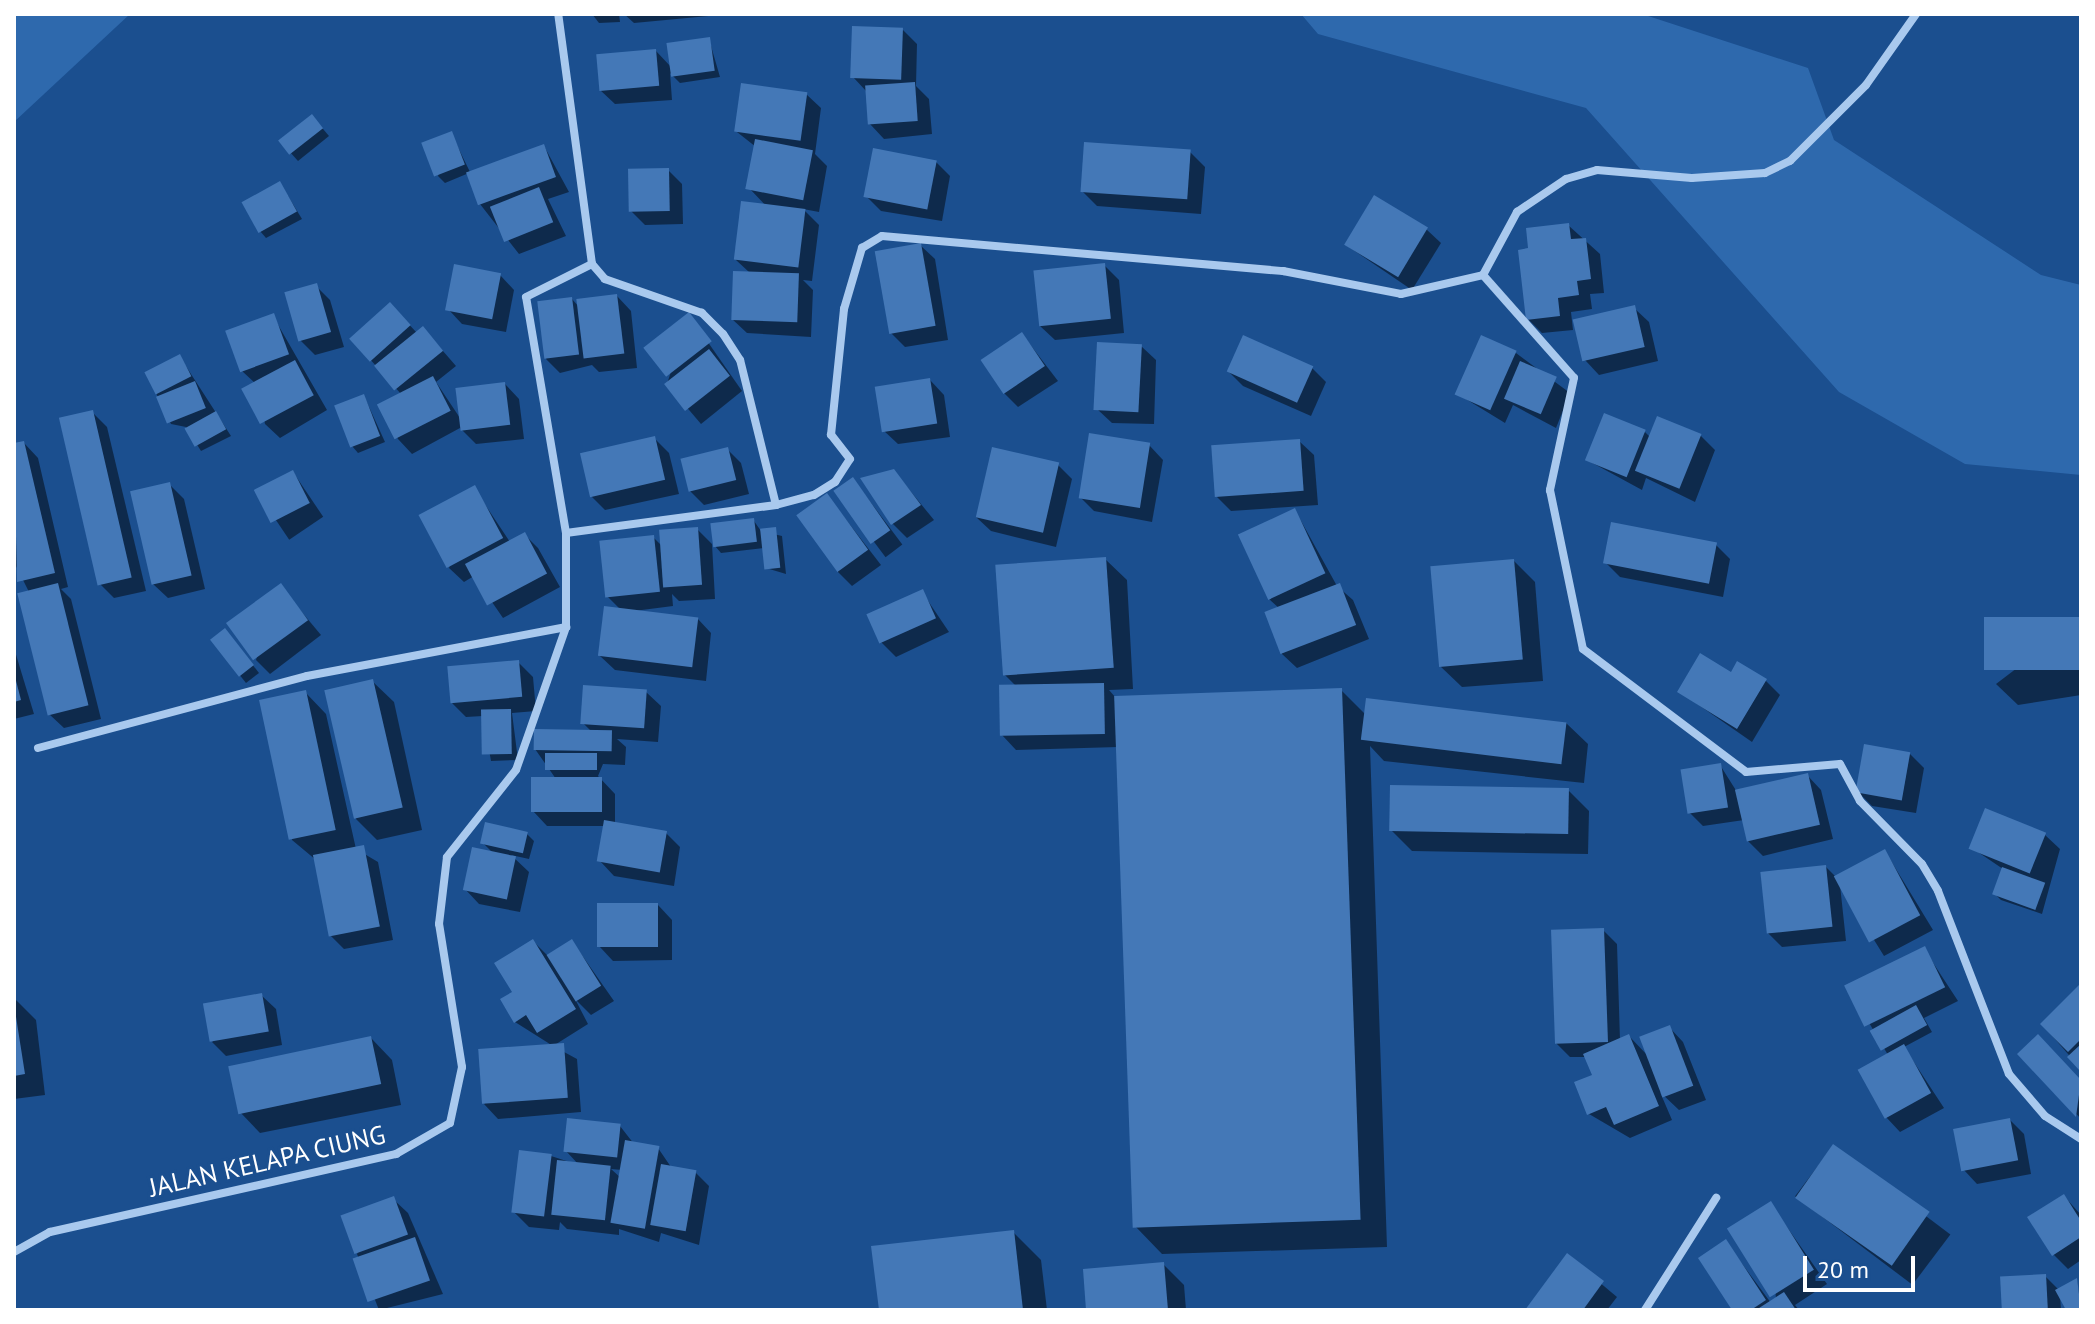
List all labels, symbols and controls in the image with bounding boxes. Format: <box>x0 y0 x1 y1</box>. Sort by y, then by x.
street label: JALAN KELAPA CIUNG <box>145 1119 389 1203</box>
scale bar <box>1807 1240 1919 1290</box>
text: 20 m <box>1817 1254 1869 1285</box>

